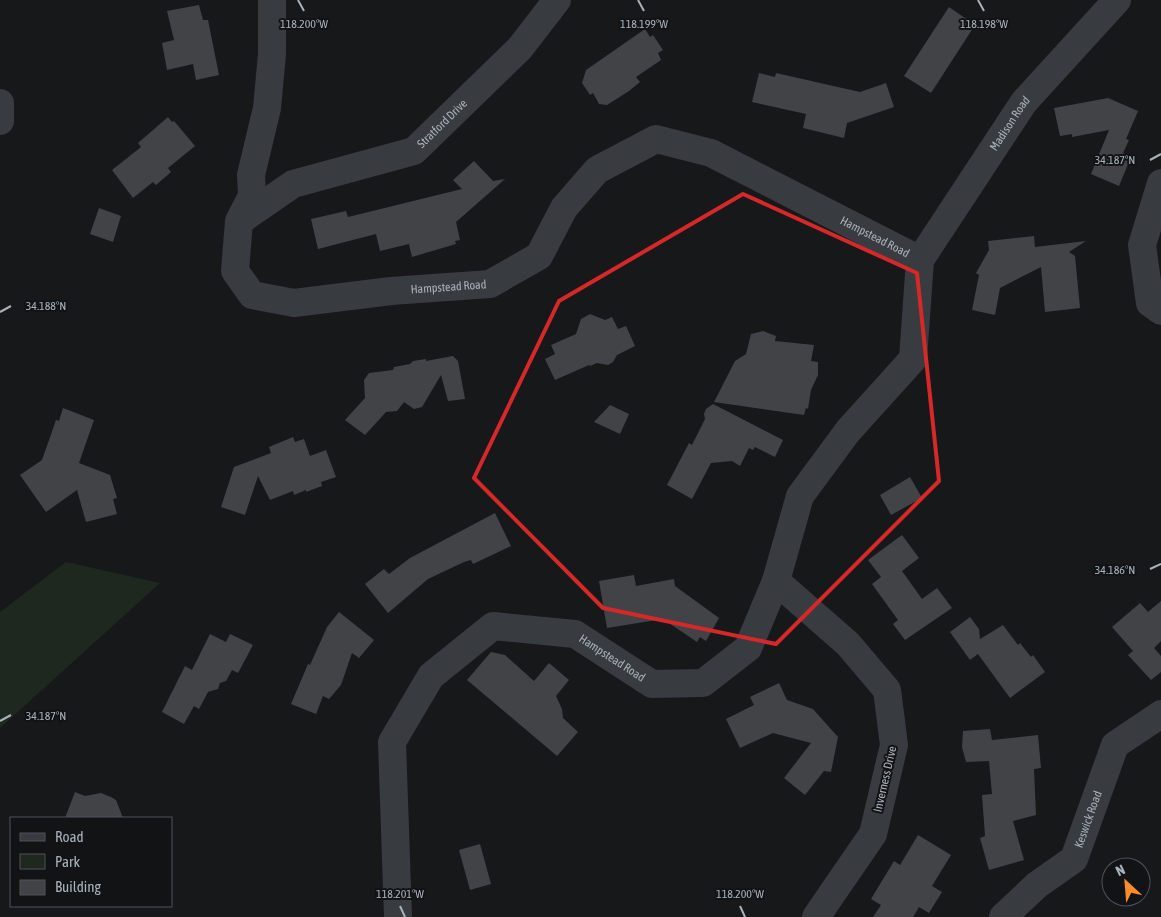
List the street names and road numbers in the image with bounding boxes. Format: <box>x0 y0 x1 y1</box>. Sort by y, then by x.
street label: Madison Road <box>987 93 1033 153</box>
street label: Stratford Drive <box>414 96 470 151</box>
street label: Hampstead Road <box>838 213 912 260</box>
street label: Hampstead Road <box>410 277 487 297</box>
street label: Hampstead Road <box>576 632 648 685</box>
street label: Inverness Drive <box>871 745 899 813</box>
street label: Keswick Road <box>1072 789 1105 850</box>

